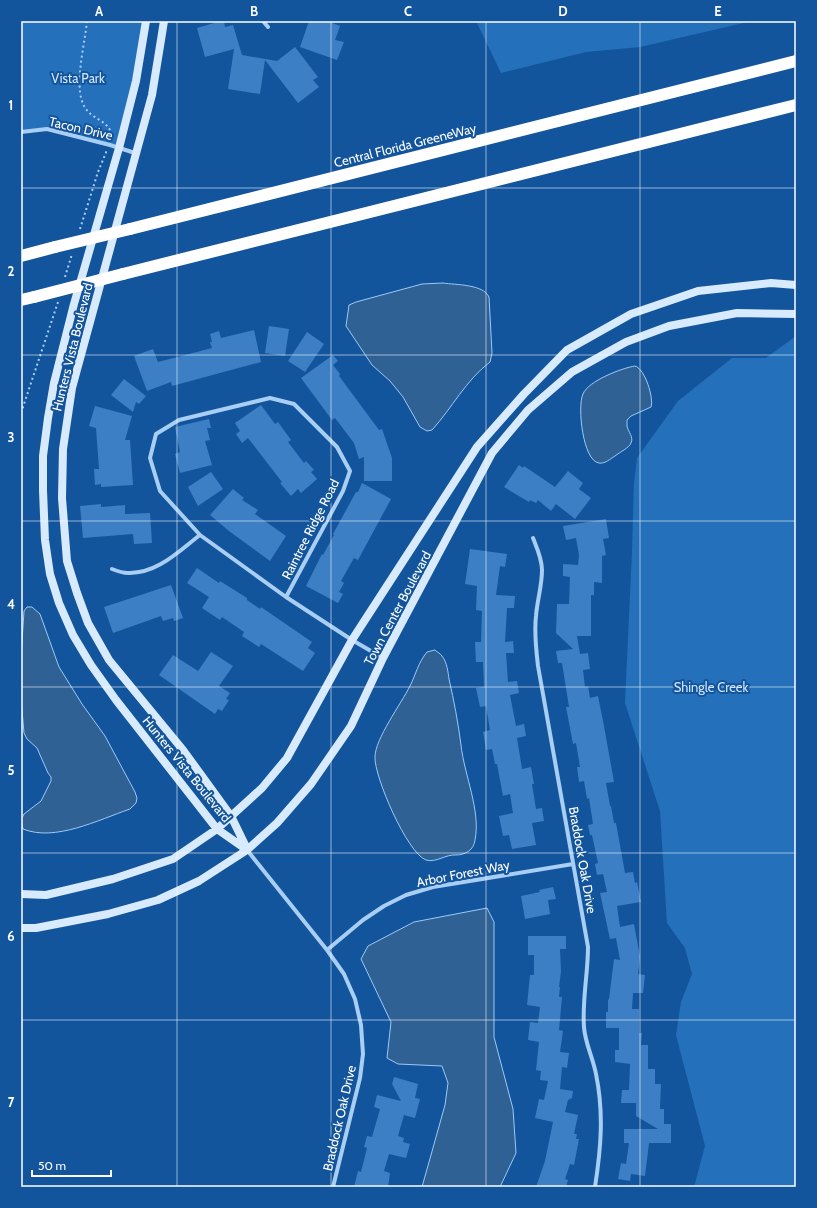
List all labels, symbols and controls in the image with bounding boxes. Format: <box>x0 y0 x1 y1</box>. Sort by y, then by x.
text: A <box>95 3 104 19</box>
text: B <box>250 3 258 19</box>
text: C <box>404 3 412 19</box>
text: D <box>558 3 568 19</box>
text: E <box>714 3 722 19</box>
park label: Vista Park <box>51 70 105 86</box>
text: 1 <box>9 97 13 113</box>
street label: Tacon Drive <box>48 113 115 143</box>
street label: Central Florida GreeneWay <box>332 119 478 170</box>
text: 2 <box>8 263 15 279</box>
street label: Hunters Vista Boulevard <box>48 281 96 413</box>
text: 3 <box>7 429 15 445</box>
street label: Raintree Ridge Road <box>278 476 342 582</box>
street label: Town Center Boulevard <box>360 548 434 668</box>
text: 4 <box>7 596 15 612</box>
park label: Shingle Creek <box>674 679 748 695</box>
street label: Hunters Vista Boulevard <box>139 713 235 825</box>
text: 5 <box>8 762 15 778</box>
street label: Braddock Oak Drive <box>566 805 600 915</box>
street label: Arbor Forest Way <box>415 856 511 890</box>
text: 6 <box>7 928 15 944</box>
street label: Braddock Oak Drive <box>319 1063 359 1173</box>
text: 7 <box>8 1094 15 1110</box>
scale bar <box>32 1152 111 1178</box>
text: 50 m <box>38 1158 66 1173</box>

